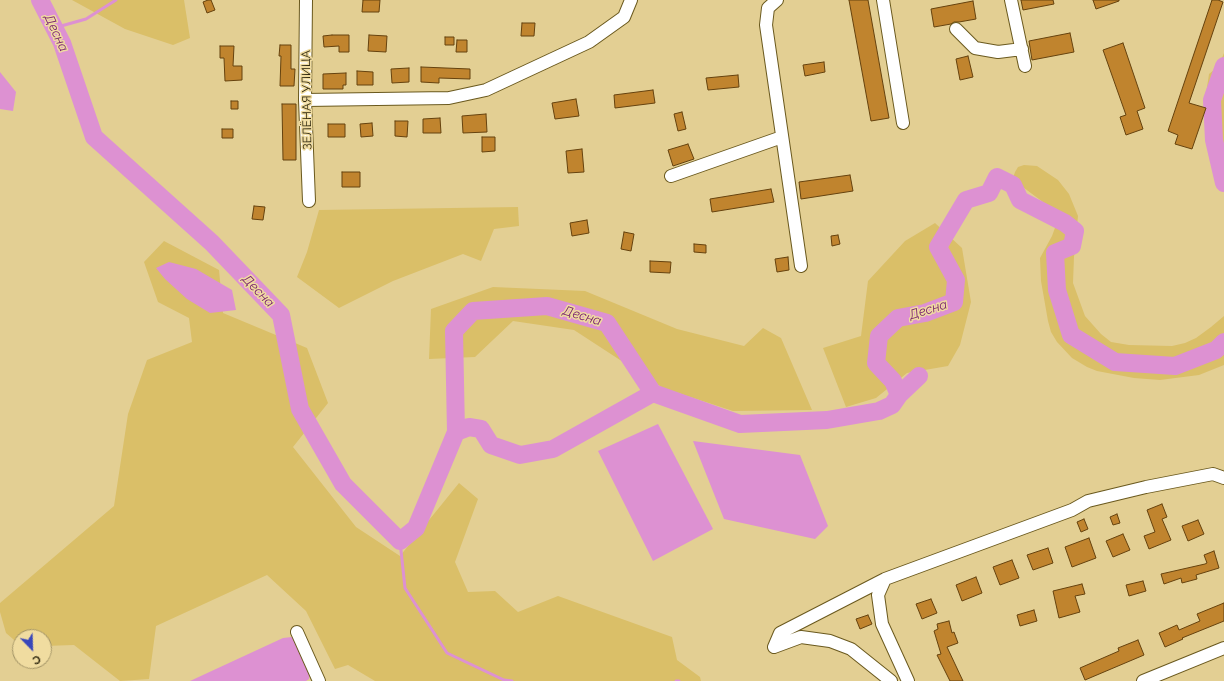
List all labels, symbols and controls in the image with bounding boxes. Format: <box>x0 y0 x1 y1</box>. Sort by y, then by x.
water label: Десна <box>41 12 71 54</box>
street label: ЗЕЛЁНАЯ УЛИЦА <box>299 50 315 150</box>
water label: Десна <box>239 271 277 311</box>
water label: Десна <box>907 297 949 323</box>
water label: Десна <box>561 303 603 329</box>
north arrow <box>12 629 52 669</box>
text: С <box>30 652 43 667</box>

